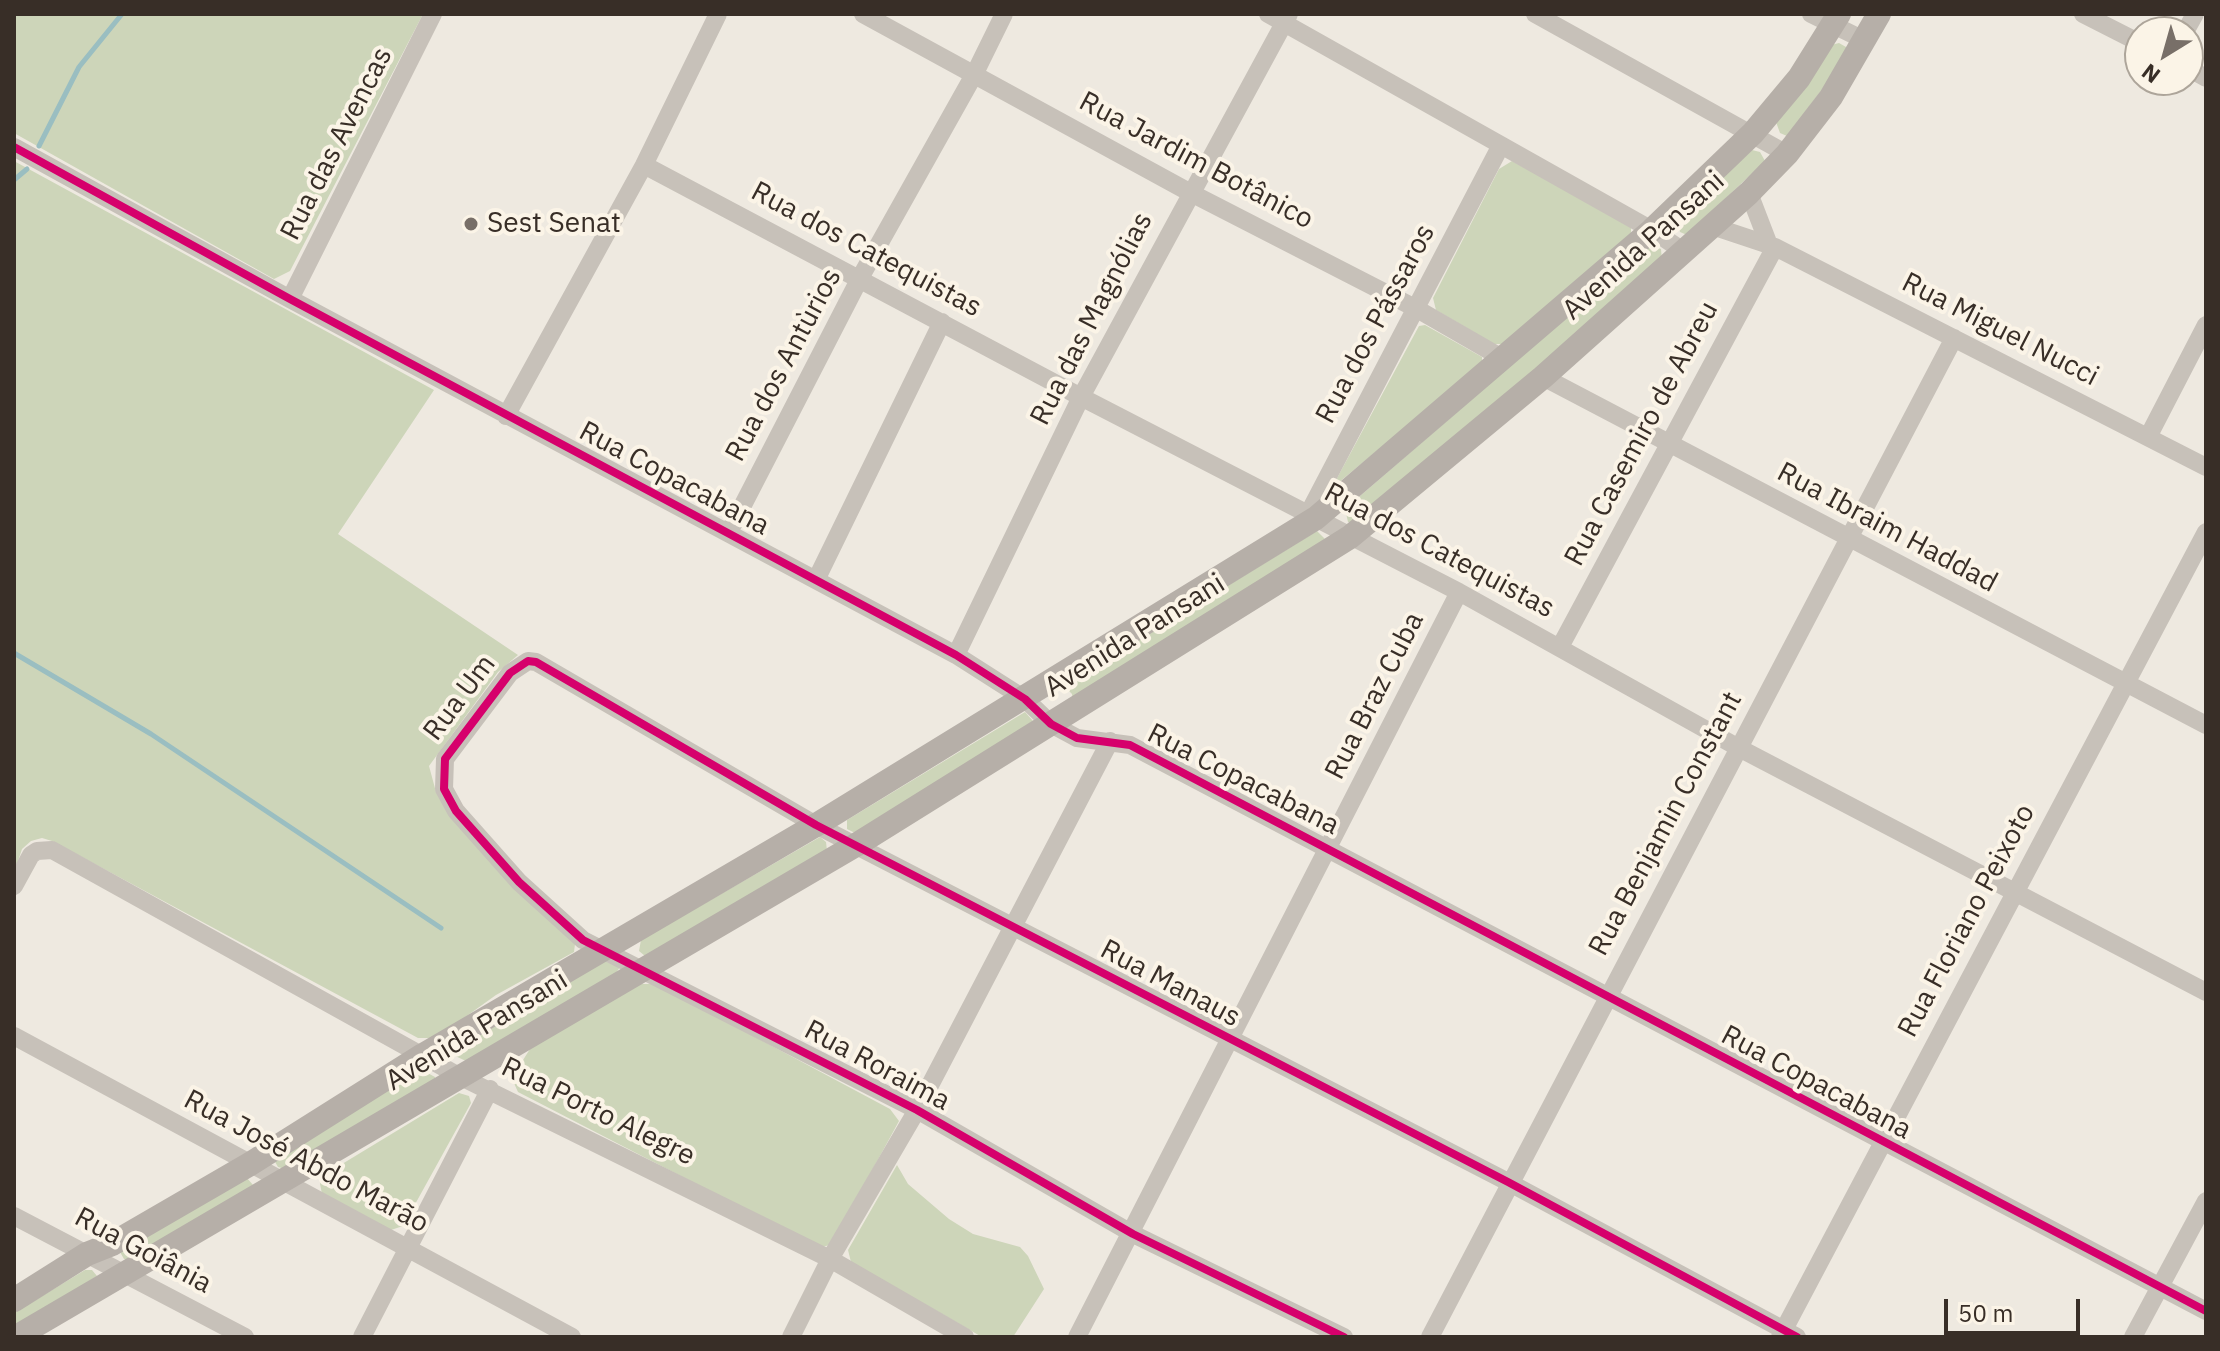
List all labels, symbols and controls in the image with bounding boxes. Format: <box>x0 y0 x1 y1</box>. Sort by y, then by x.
north arrow <box>2124 16 2204 96</box>
street label: Rua das Avencas <box>274 42 400 246</box>
text: N <box>2135 58 2166 90</box>
street label: Rua Jardim Botânico <box>1073 85 1319 237</box>
street label: Avenida Pansani <box>1556 165 1732 327</box>
street label: Rua dos Catequistas <box>745 175 987 325</box>
place label: Sest Senat <box>487 207 621 241</box>
street label: Rua das Magnólias <box>1024 207 1160 431</box>
marker: Sest Senat <box>462 215 480 233</box>
street label: Rua dos Pássaros <box>1309 219 1443 429</box>
street label: Rua dos Antùrios <box>719 263 849 467</box>
street label: Rua Miguel Nucci <box>1896 266 2104 394</box>
street label: Rua Casemiro de Abreu <box>1558 296 1726 572</box>
street label: Rua Copacabana <box>573 415 775 543</box>
street label: Rua Ibraim Haddad <box>1771 456 2003 600</box>
street label: Rua dos Catequistas <box>1318 476 1560 626</box>
street label: Avenida Pansani <box>1039 567 1231 705</box>
street label: Rua Braz Cuba <box>1319 607 1431 785</box>
street label: Rua Um <box>417 648 503 748</box>
street label: Rua Benjamin Constant <box>1582 686 1750 962</box>
street label: Rua Copacabana <box>1141 717 1345 843</box>
street label: Rua Floriano Peixoto <box>1891 799 2043 1043</box>
street label: Rua Manaus <box>1094 933 1246 1035</box>
street label: Avenida Pansani <box>380 964 574 1098</box>
street label: Rua Roraima <box>798 1014 956 1118</box>
street label: Rua Copacabana <box>1715 1019 1917 1147</box>
street label: Rua Porto Alegre <box>496 1051 700 1173</box>
street label: Rua José Abdo Marão <box>178 1083 434 1241</box>
street label: Rua Goiânia <box>69 1201 217 1301</box>
scale bar <box>1948 1283 2084 1333</box>
text: 50 m <box>1958 1297 2013 1329</box>

